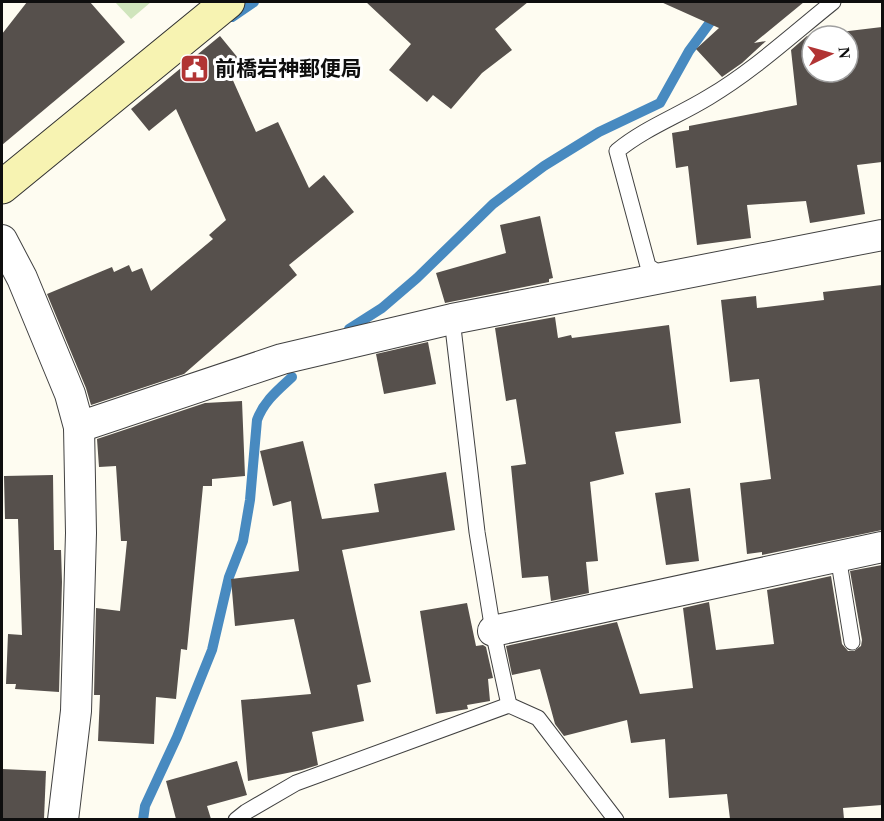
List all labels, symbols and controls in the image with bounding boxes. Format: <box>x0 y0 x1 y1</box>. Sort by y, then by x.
north arrow <box>800 24 860 84</box>
text: N <box>835 46 853 60</box>
public building icon: 前橋岩神郵便局 <box>178 53 210 85</box>
place label: 前橋岩神郵便局 <box>215 57 362 81</box>

